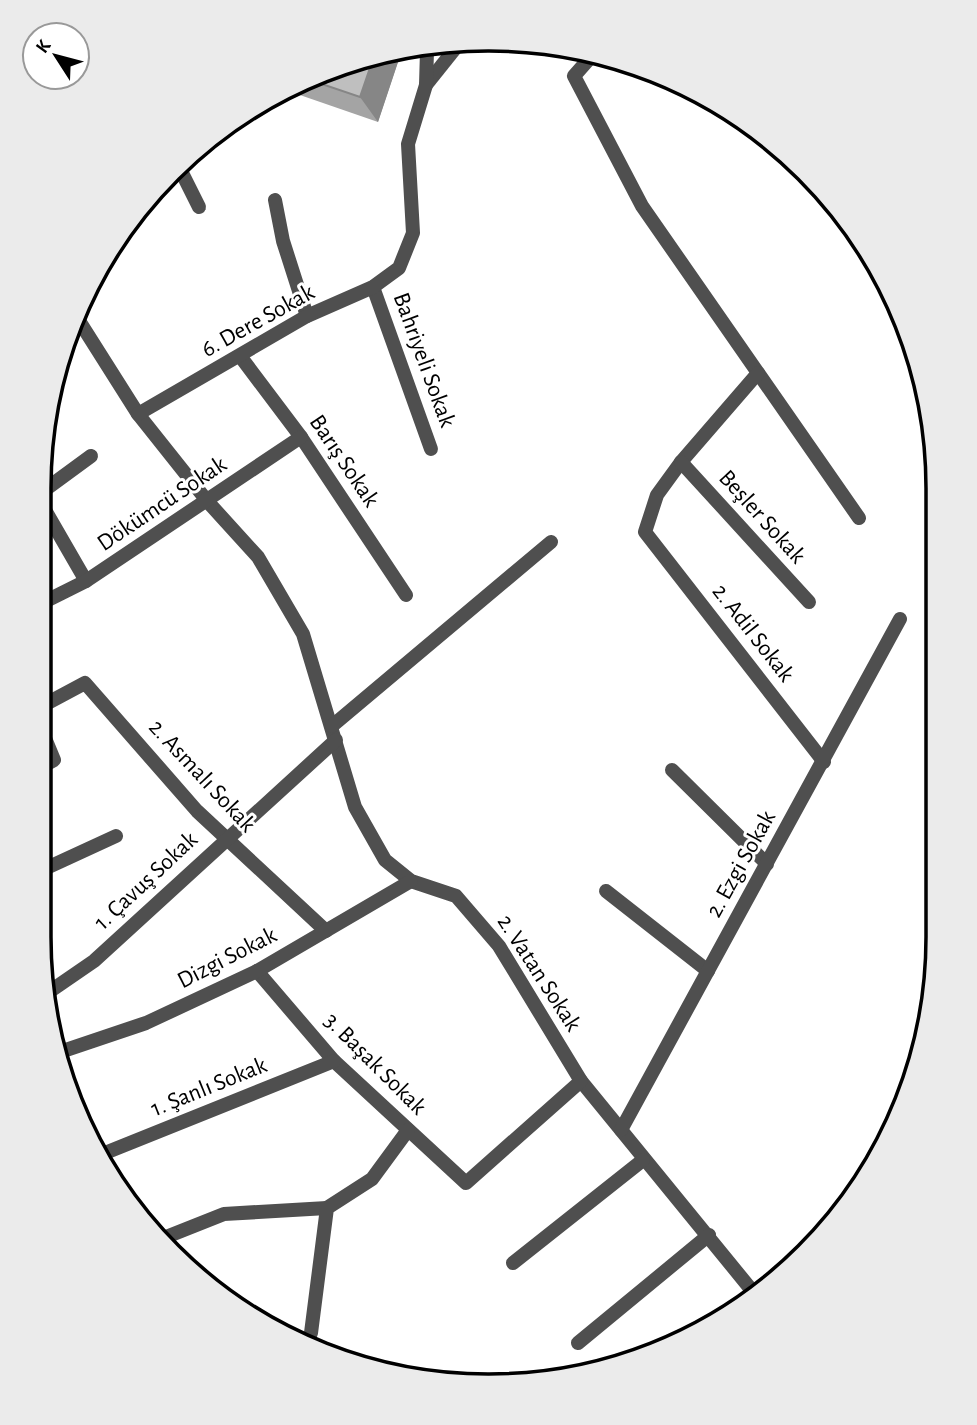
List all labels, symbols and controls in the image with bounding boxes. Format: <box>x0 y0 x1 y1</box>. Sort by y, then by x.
north arrow <box>21 21 91 91</box>
text: K <box>33 36 55 57</box>
street label: 6. Dere Sokak <box>197 280 319 362</box>
street label: Bahriyeli Sokak <box>389 289 460 431</box>
street label: Barış Sokak <box>305 411 383 511</box>
street label: Dökümcü Sokak <box>93 452 231 556</box>
street label: Beşler Sokak <box>714 466 810 568</box>
street label: 2. Adil Sokak <box>708 579 799 687</box>
street label: 2. Asmalı Sokak <box>144 715 260 837</box>
street label: 2. Ezgi Sokak <box>702 807 780 921</box>
street label: 1. Çavuş Sokak <box>90 827 202 935</box>
street label: 2. Vatan Sokak <box>493 910 585 1036</box>
street label: Dizgi Sokak <box>174 923 281 993</box>
street label: 3. Başak Sokak <box>319 1008 431 1120</box>
street label: 1. Şanlı Sokak <box>148 1053 270 1121</box>

